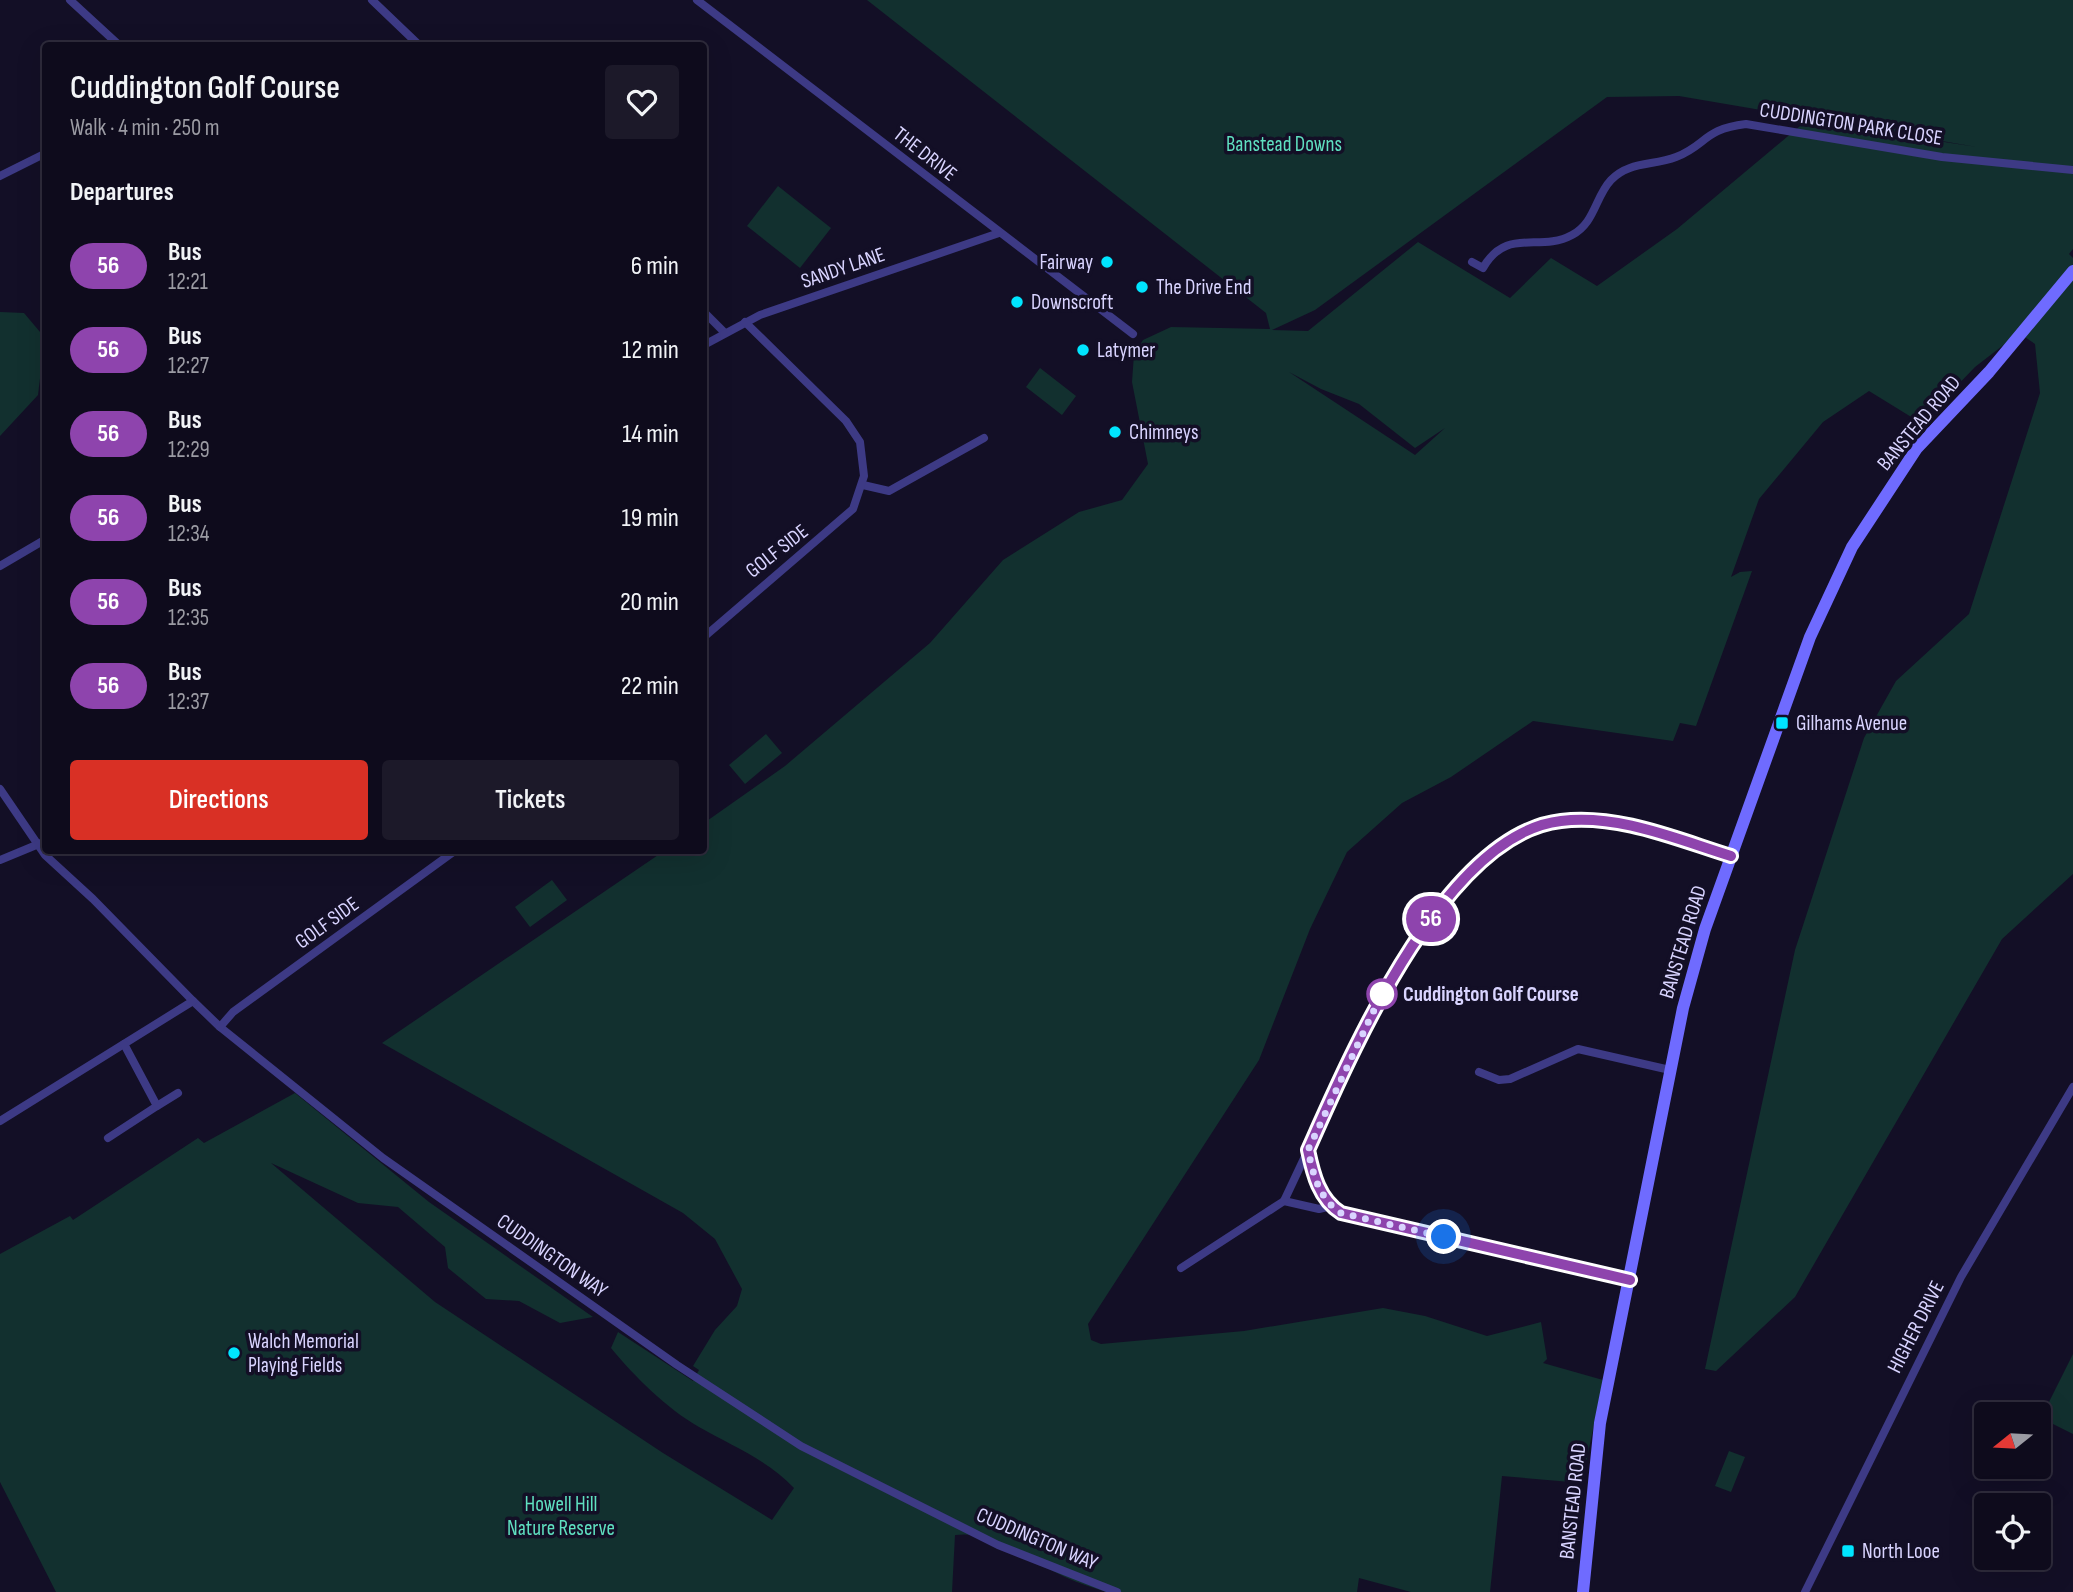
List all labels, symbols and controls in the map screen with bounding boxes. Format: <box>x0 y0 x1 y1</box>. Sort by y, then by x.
button: heart <box>605 65 679 139</box>
text: Cuddington Golf Course <box>70 68 340 108</box>
street label: CUDDINGTON PARK CLOSE <box>1758 97 1944 151</box>
text: Walk · 4 min · 250 m <box>70 114 220 142</box>
street label: THE DRIVE <box>888 122 962 186</box>
park label: Banstead Downs <box>1226 132 1342 157</box>
text: Departures <box>70 177 174 208</box>
text: Bus <box>168 237 202 268</box>
street label: SANDY LANE <box>798 242 888 294</box>
place label: Fairway <box>1040 250 1093 275</box>
text: 56 <box>98 251 119 280</box>
text: 6 min <box>631 251 679 282</box>
marker: Fairway <box>1099 254 1115 270</box>
text: 12:21 <box>168 268 208 296</box>
place label: The Drive End <box>1156 275 1252 300</box>
marker: The Drive End <box>1134 279 1150 295</box>
place label: Downscroft <box>1031 290 1113 315</box>
marker: Downscroft <box>1009 294 1025 310</box>
text: Bus <box>168 321 202 352</box>
text: 56 <box>98 335 119 364</box>
text: 12 min <box>622 335 679 366</box>
place label: Latymer <box>1097 338 1155 363</box>
marker: Latymer <box>1075 342 1091 358</box>
text: 12:27 <box>168 352 209 380</box>
street label: BANSTEAD ROAD <box>1872 370 1966 476</box>
text: Bus <box>168 405 202 436</box>
text: 56 <box>98 419 119 448</box>
text: 14 min <box>622 419 679 450</box>
place label: Chimneys <box>1129 420 1199 445</box>
marker: Chimneys <box>1107 424 1123 440</box>
text: 12:29 <box>168 436 210 464</box>
text: Bus <box>168 489 202 520</box>
text: 56 <box>98 503 119 532</box>
text: 19 min <box>622 503 679 534</box>
street label: GOLF SIDE <box>741 519 813 583</box>
text: 12:34 <box>168 520 209 548</box>
text: Bus <box>168 573 202 604</box>
text: 56 <box>98 587 119 616</box>
text: 20 min <box>620 587 679 618</box>
text: 12:35 <box>168 604 209 632</box>
text: Bus <box>168 657 202 688</box>
text: 56 <box>98 671 119 700</box>
text: 22 min <box>621 671 679 702</box>
text: 12:37 <box>168 688 209 716</box>
place label: Gilhams Avenue <box>1796 711 1907 736</box>
marker: Gilhams Avenue <box>1774 715 1790 731</box>
button: Directions <box>70 760 368 840</box>
button: Tickets <box>382 760 679 840</box>
street label: BANSTEAD ROAD <box>1654 883 1712 1001</box>
street label: GOLF SIDE <box>290 892 364 954</box>
line badge: 56 <box>1400 896 1462 942</box>
text: 56 <box>1420 904 1442 933</box>
marker: Cuddington Golf Course <box>1367 979 1397 1009</box>
place label: Cuddington Golf Course <box>1403 982 1579 1007</box>
street label: CUDDINGTON WAY <box>492 1209 612 1303</box>
your location <box>1426 1219 1461 1254</box>
street label: HIGHER DRIVE <box>1882 1277 1950 1377</box>
place label: Walch Memorial Playing Fields <box>248 1329 359 1378</box>
marker: Walch Memorial Playing Fields <box>226 1345 242 1361</box>
north arrow <box>1974 1402 2051 1479</box>
map controls <box>1974 1402 2051 1570</box>
street label: BANSTEAD ROAD <box>1554 1442 1592 1560</box>
park label: Howell Hill Nature Reserve <box>507 1492 615 1541</box>
button: locate <box>1974 1493 2051 1570</box>
street label: CUDDINGTON WAY <box>973 1502 1102 1576</box>
place label: North Looe <box>1862 1539 1940 1564</box>
marker: North Looe <box>1840 1543 1856 1559</box>

